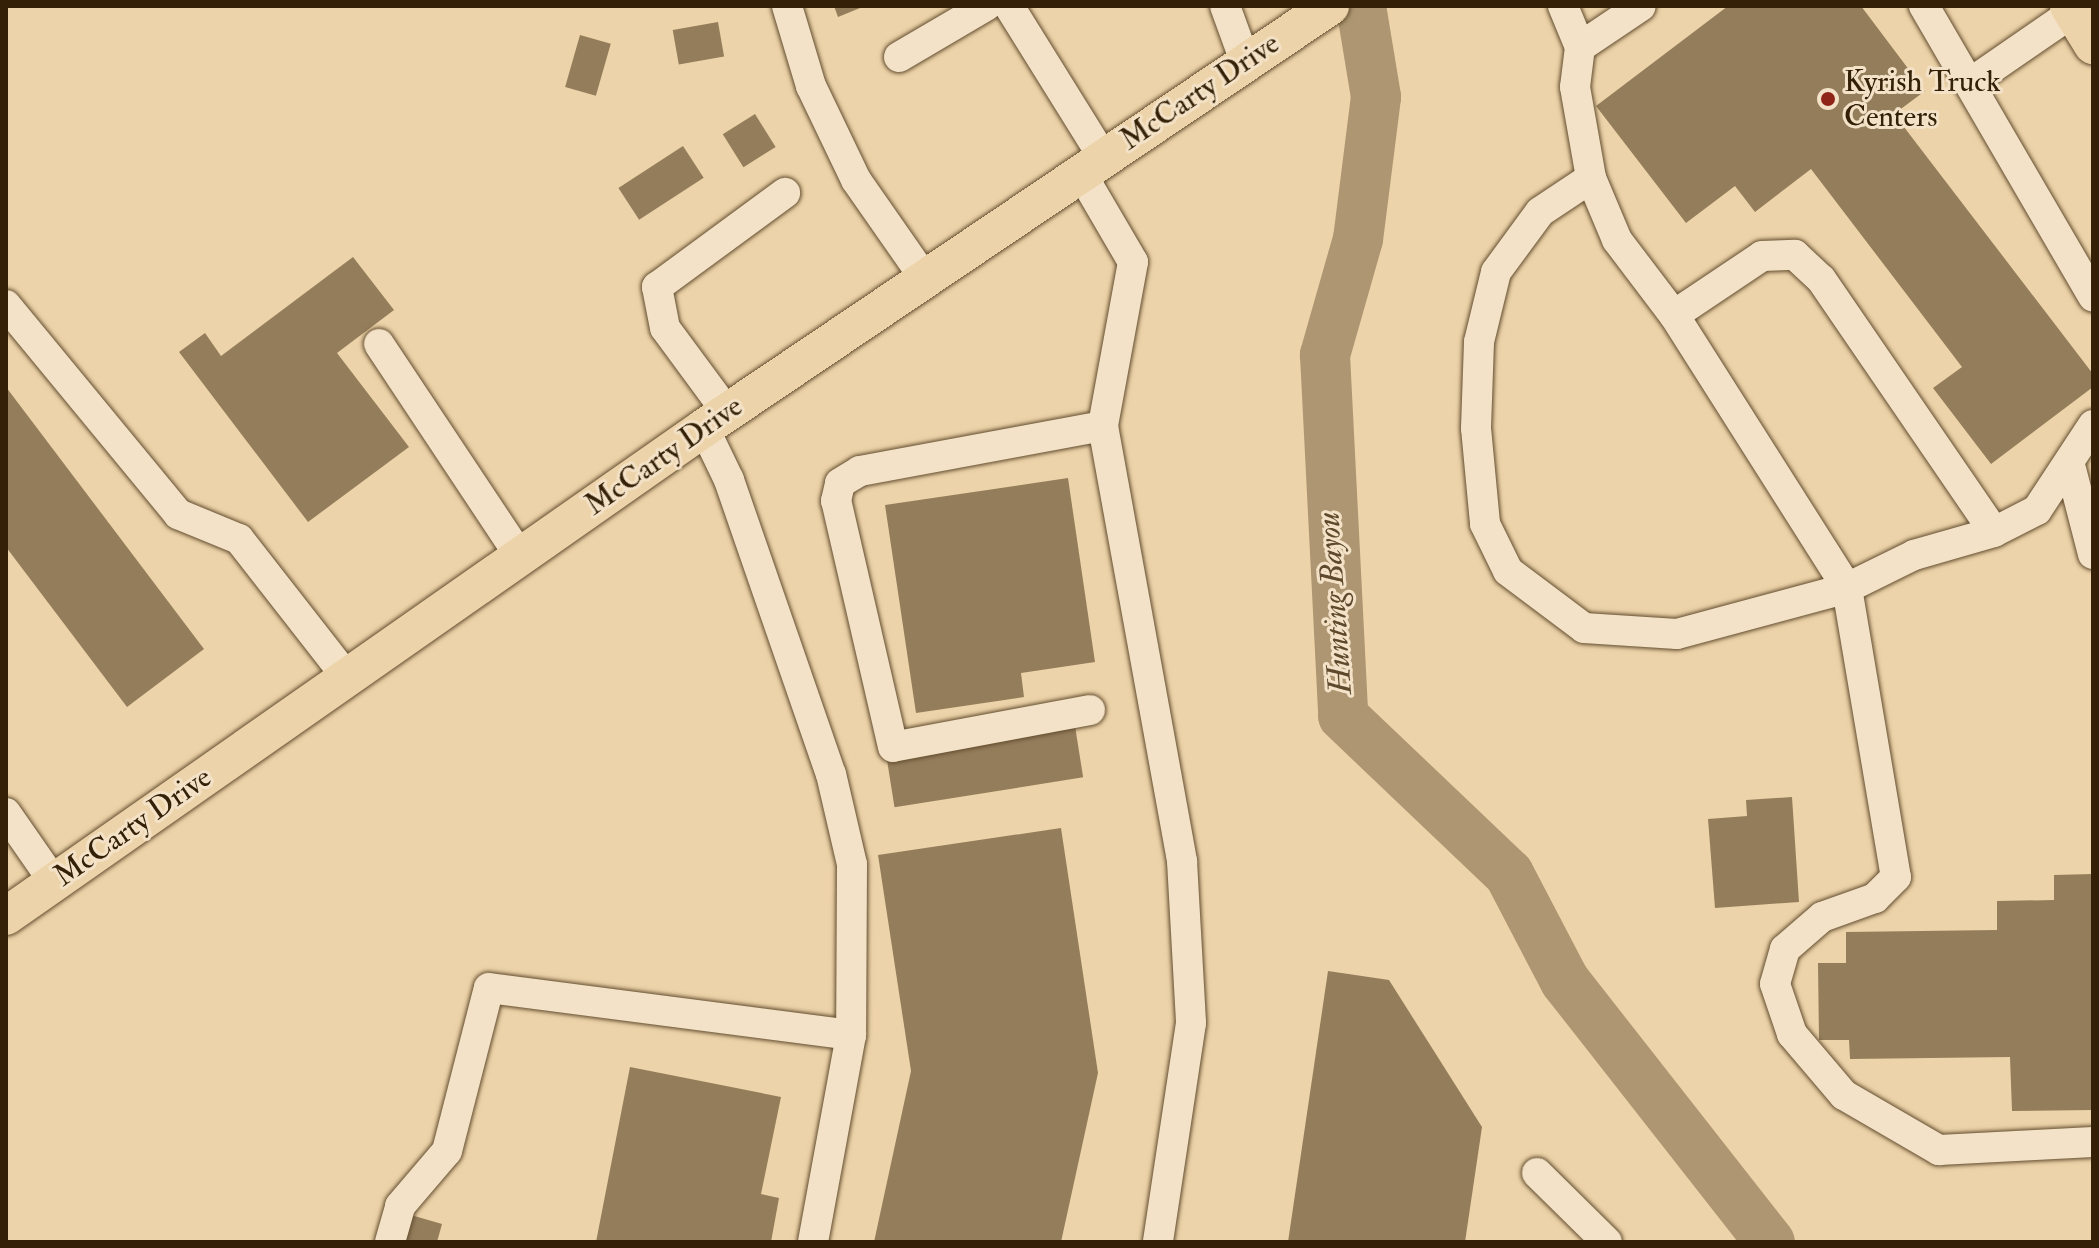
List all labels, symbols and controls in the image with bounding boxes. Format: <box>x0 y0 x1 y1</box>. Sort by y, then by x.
street label: McCarty Drive <box>1114 26 1286 158</box>
place label: Kyrish Truck Centers <box>1844 64 2001 134</box>
marker: Kyrish Truck Centers <box>1819 90 1837 108</box>
street label: McCarty Drive <box>578 389 750 523</box>
water label: Hunting Bayou <box>1309 511 1361 695</box>
street label: McCarty Drive <box>47 760 219 894</box>

